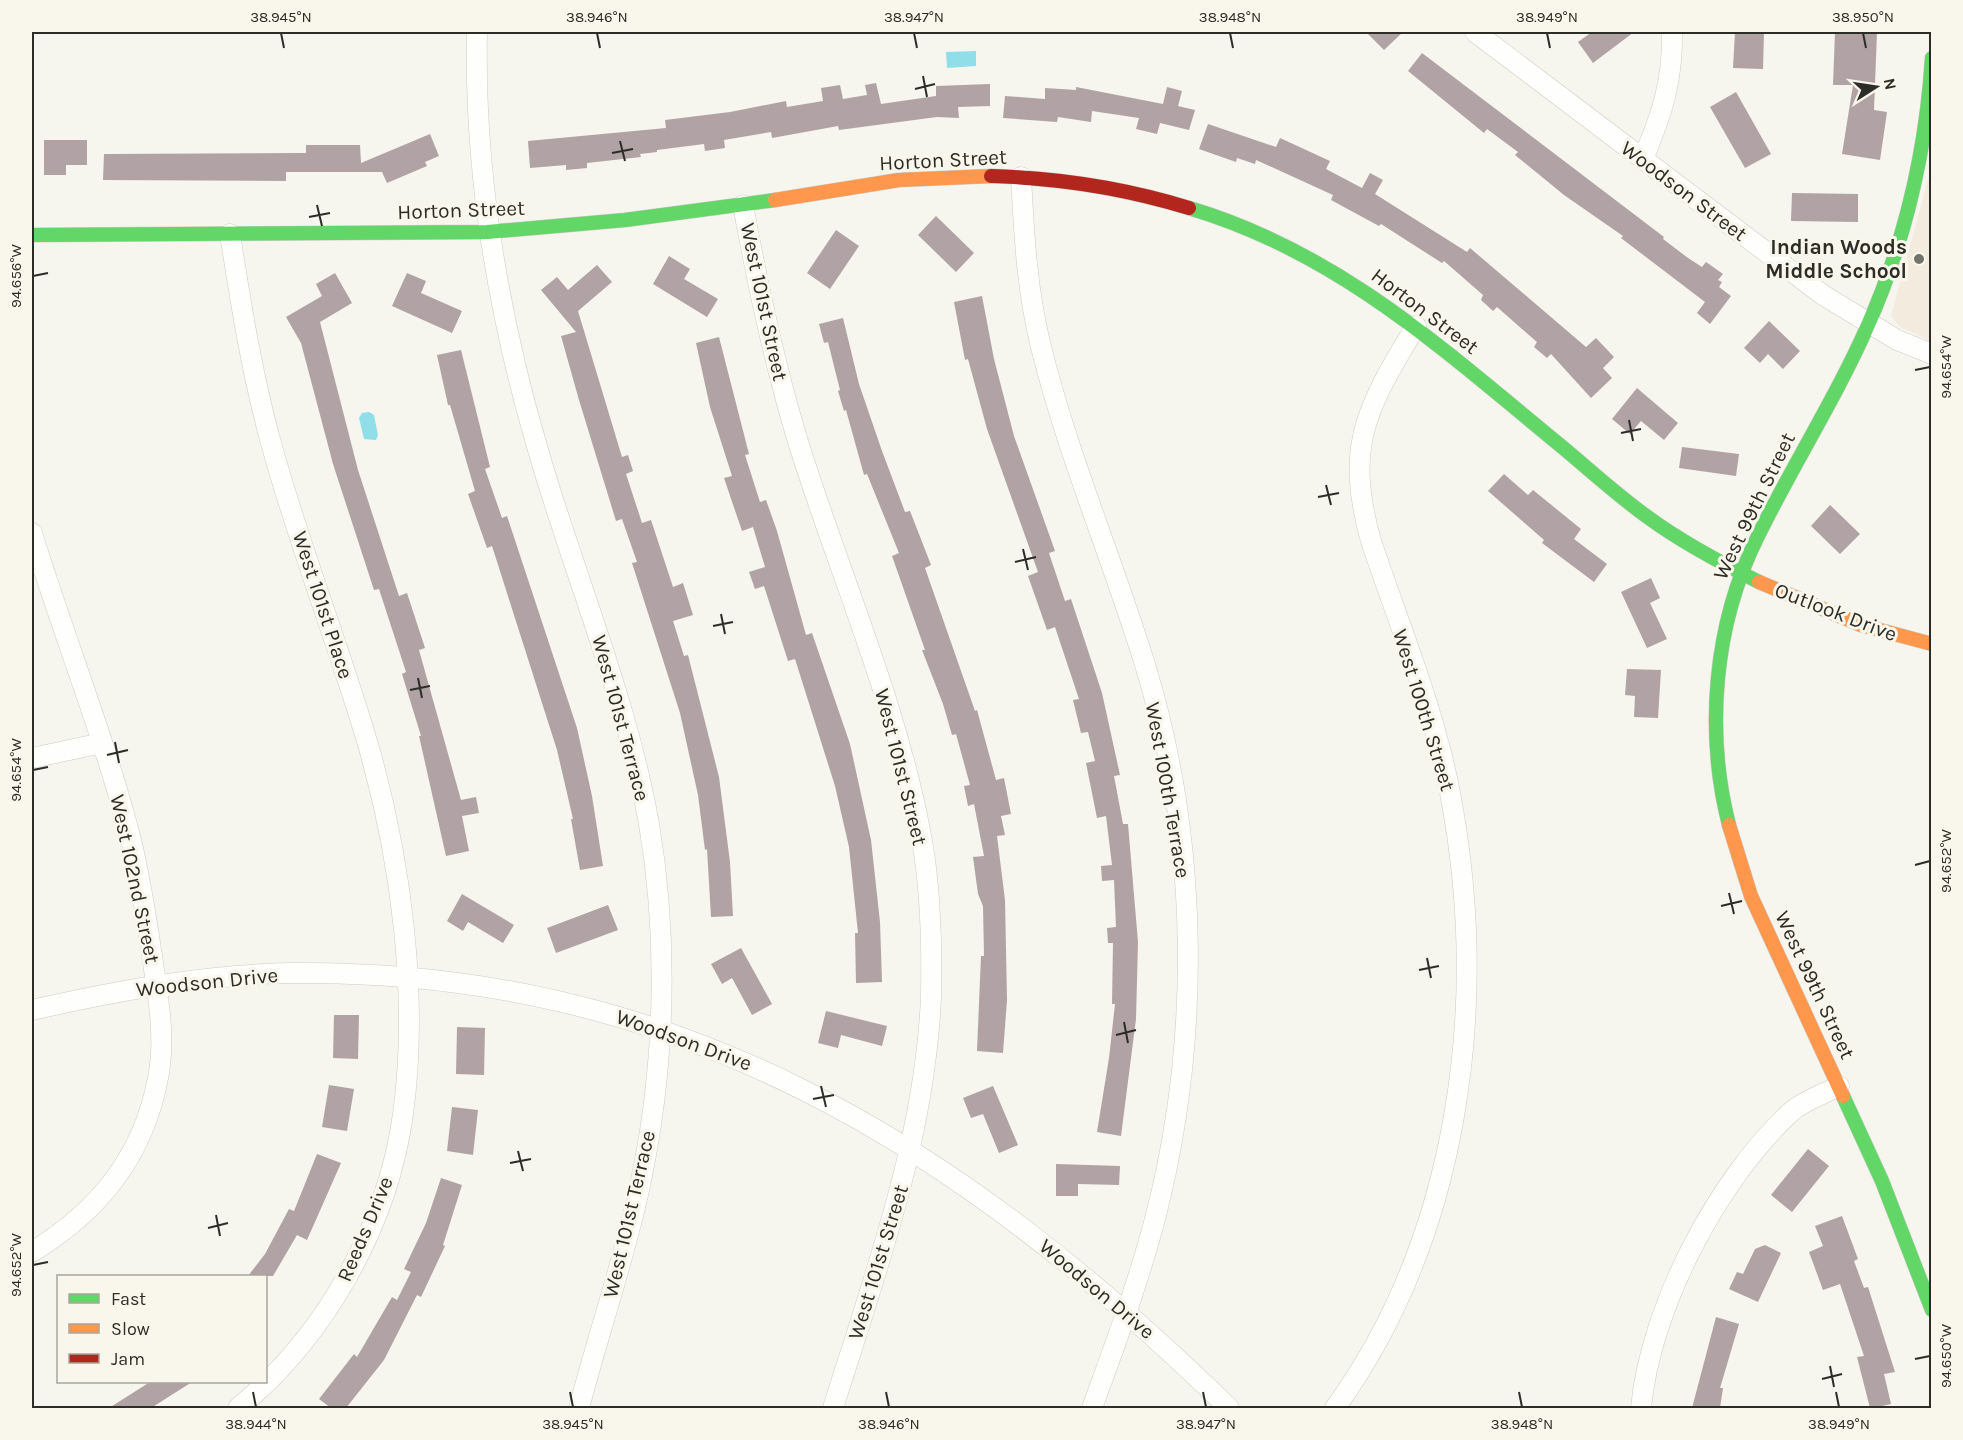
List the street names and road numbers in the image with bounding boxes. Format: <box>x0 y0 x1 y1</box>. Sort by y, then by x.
street label: Woodson Street <box>1616 136 1752 246</box>
street label: Horton Street <box>879 145 1008 175</box>
street label: Horton Street <box>397 196 525 224</box>
street label: West 101st Street <box>736 221 792 383</box>
street label: Horton Street <box>1367 263 1483 359</box>
street label: West 99th Street <box>1708 429 1800 583</box>
street label: West 101st Place <box>288 528 358 682</box>
street label: Outlook Drive <box>1772 578 1900 646</box>
street label: West 100th Street <box>1388 626 1460 794</box>
street label: West 101st Terrace <box>587 632 655 804</box>
street label: West 101st Street <box>870 686 932 848</box>
street label: West 100th Terrace <box>1141 700 1195 880</box>
street label: West 102nd Street <box>105 792 165 966</box>
street label: West 99th Street <box>1770 907 1860 1063</box>
street label: Woodson Drive <box>135 963 279 1001</box>
street label: Woodson Drive <box>613 1004 755 1076</box>
street label: West 101st Terrace <box>598 1128 660 1300</box>
street label: Reeds Drive <box>332 1173 398 1285</box>
street label: West 101st Street <box>843 1182 913 1342</box>
street label: Woodson Drive <box>1035 1234 1159 1344</box>

